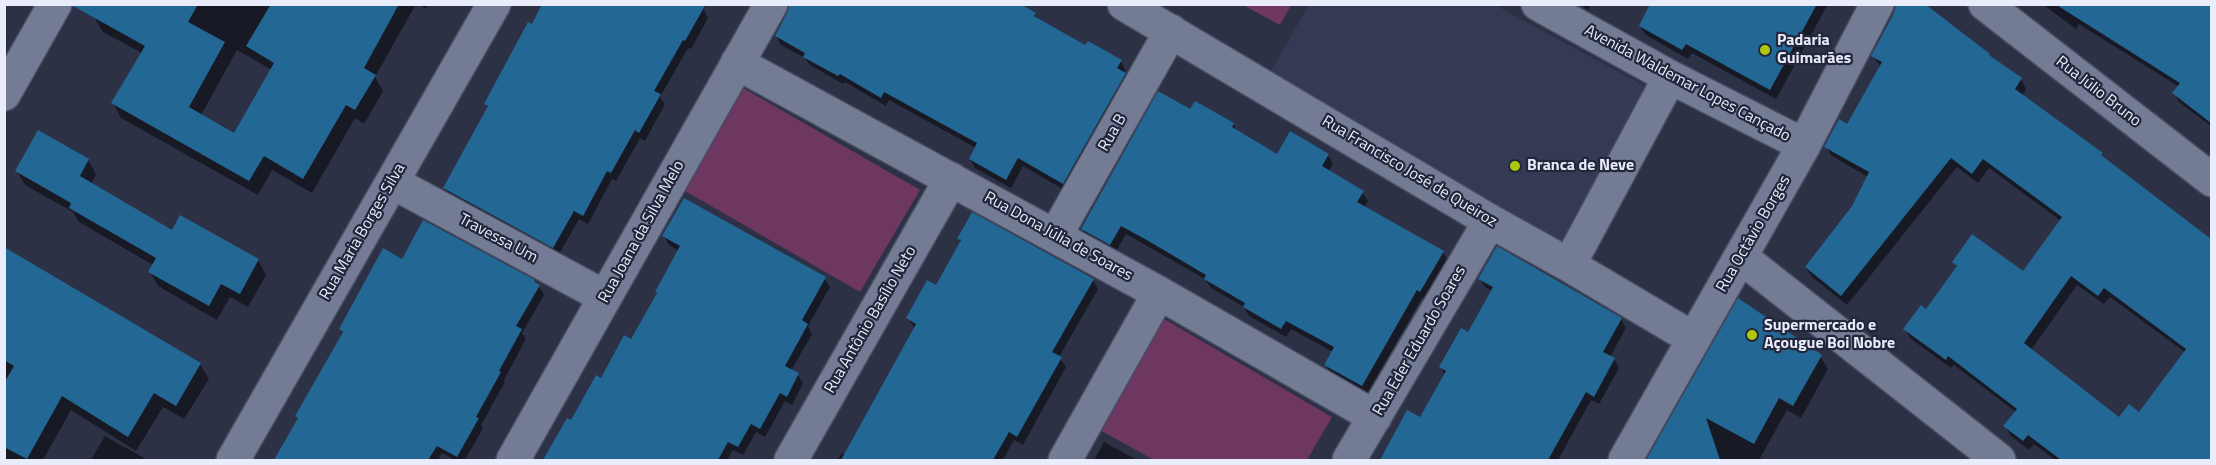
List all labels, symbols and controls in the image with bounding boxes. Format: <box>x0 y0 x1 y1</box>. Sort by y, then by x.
street label: Avenida Waldemar Lopes Cançado <box>1581 21 1793 147</box>
place label: Padaria Guimarães <box>1777 31 1851 69</box>
marker: Padaria Guimarães <box>1758 43 1772 57</box>
street label: Rua Júlio Bruno <box>2051 53 2145 131</box>
street label: Rua B <box>1095 111 1131 155</box>
street label: Rua Francisco José de Queiroz <box>1318 112 1500 232</box>
place label: Branca de Neve <box>1527 156 1634 176</box>
street label: Rua Joana da Silva Melo <box>595 158 689 306</box>
marker: Branca de Neve <box>1508 159 1522 173</box>
street label: Rua Maria Borges Silva <box>316 160 410 304</box>
street label: Rua Octávio Borges <box>1713 172 1795 296</box>
street label: Rua Dona Júlia de Soares <box>980 188 1136 286</box>
street label: Travessa Um <box>455 210 541 268</box>
street label: Rua Antônio Basílio Neto <box>821 243 921 397</box>
street label: Rua Eder Eduardo Soares <box>1369 263 1471 419</box>
place label: Supermercado e Açougue Boi Nobre <box>1764 316 1895 354</box>
marker: Supermercado e Açougue Boi Nobre <box>1745 328 1759 342</box>

